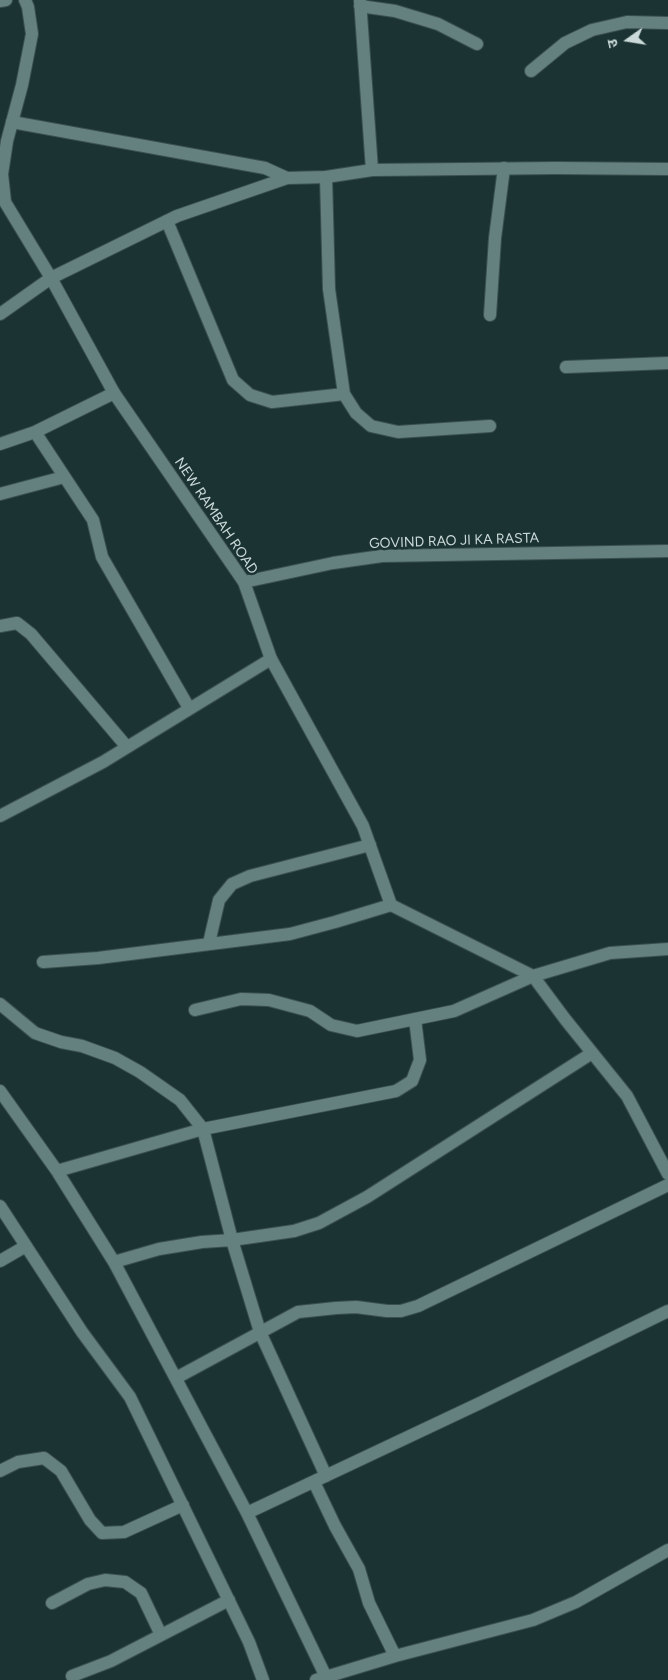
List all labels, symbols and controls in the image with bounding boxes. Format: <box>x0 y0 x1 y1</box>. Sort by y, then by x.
north arrow <box>603 15 653 65</box>
text: उ <box>604 38 622 49</box>
street label: NEW RAMBAH ROAD <box>171 455 261 577</box>
street label: GOVIND RAO JI KA RASTA <box>369 530 539 552</box>

